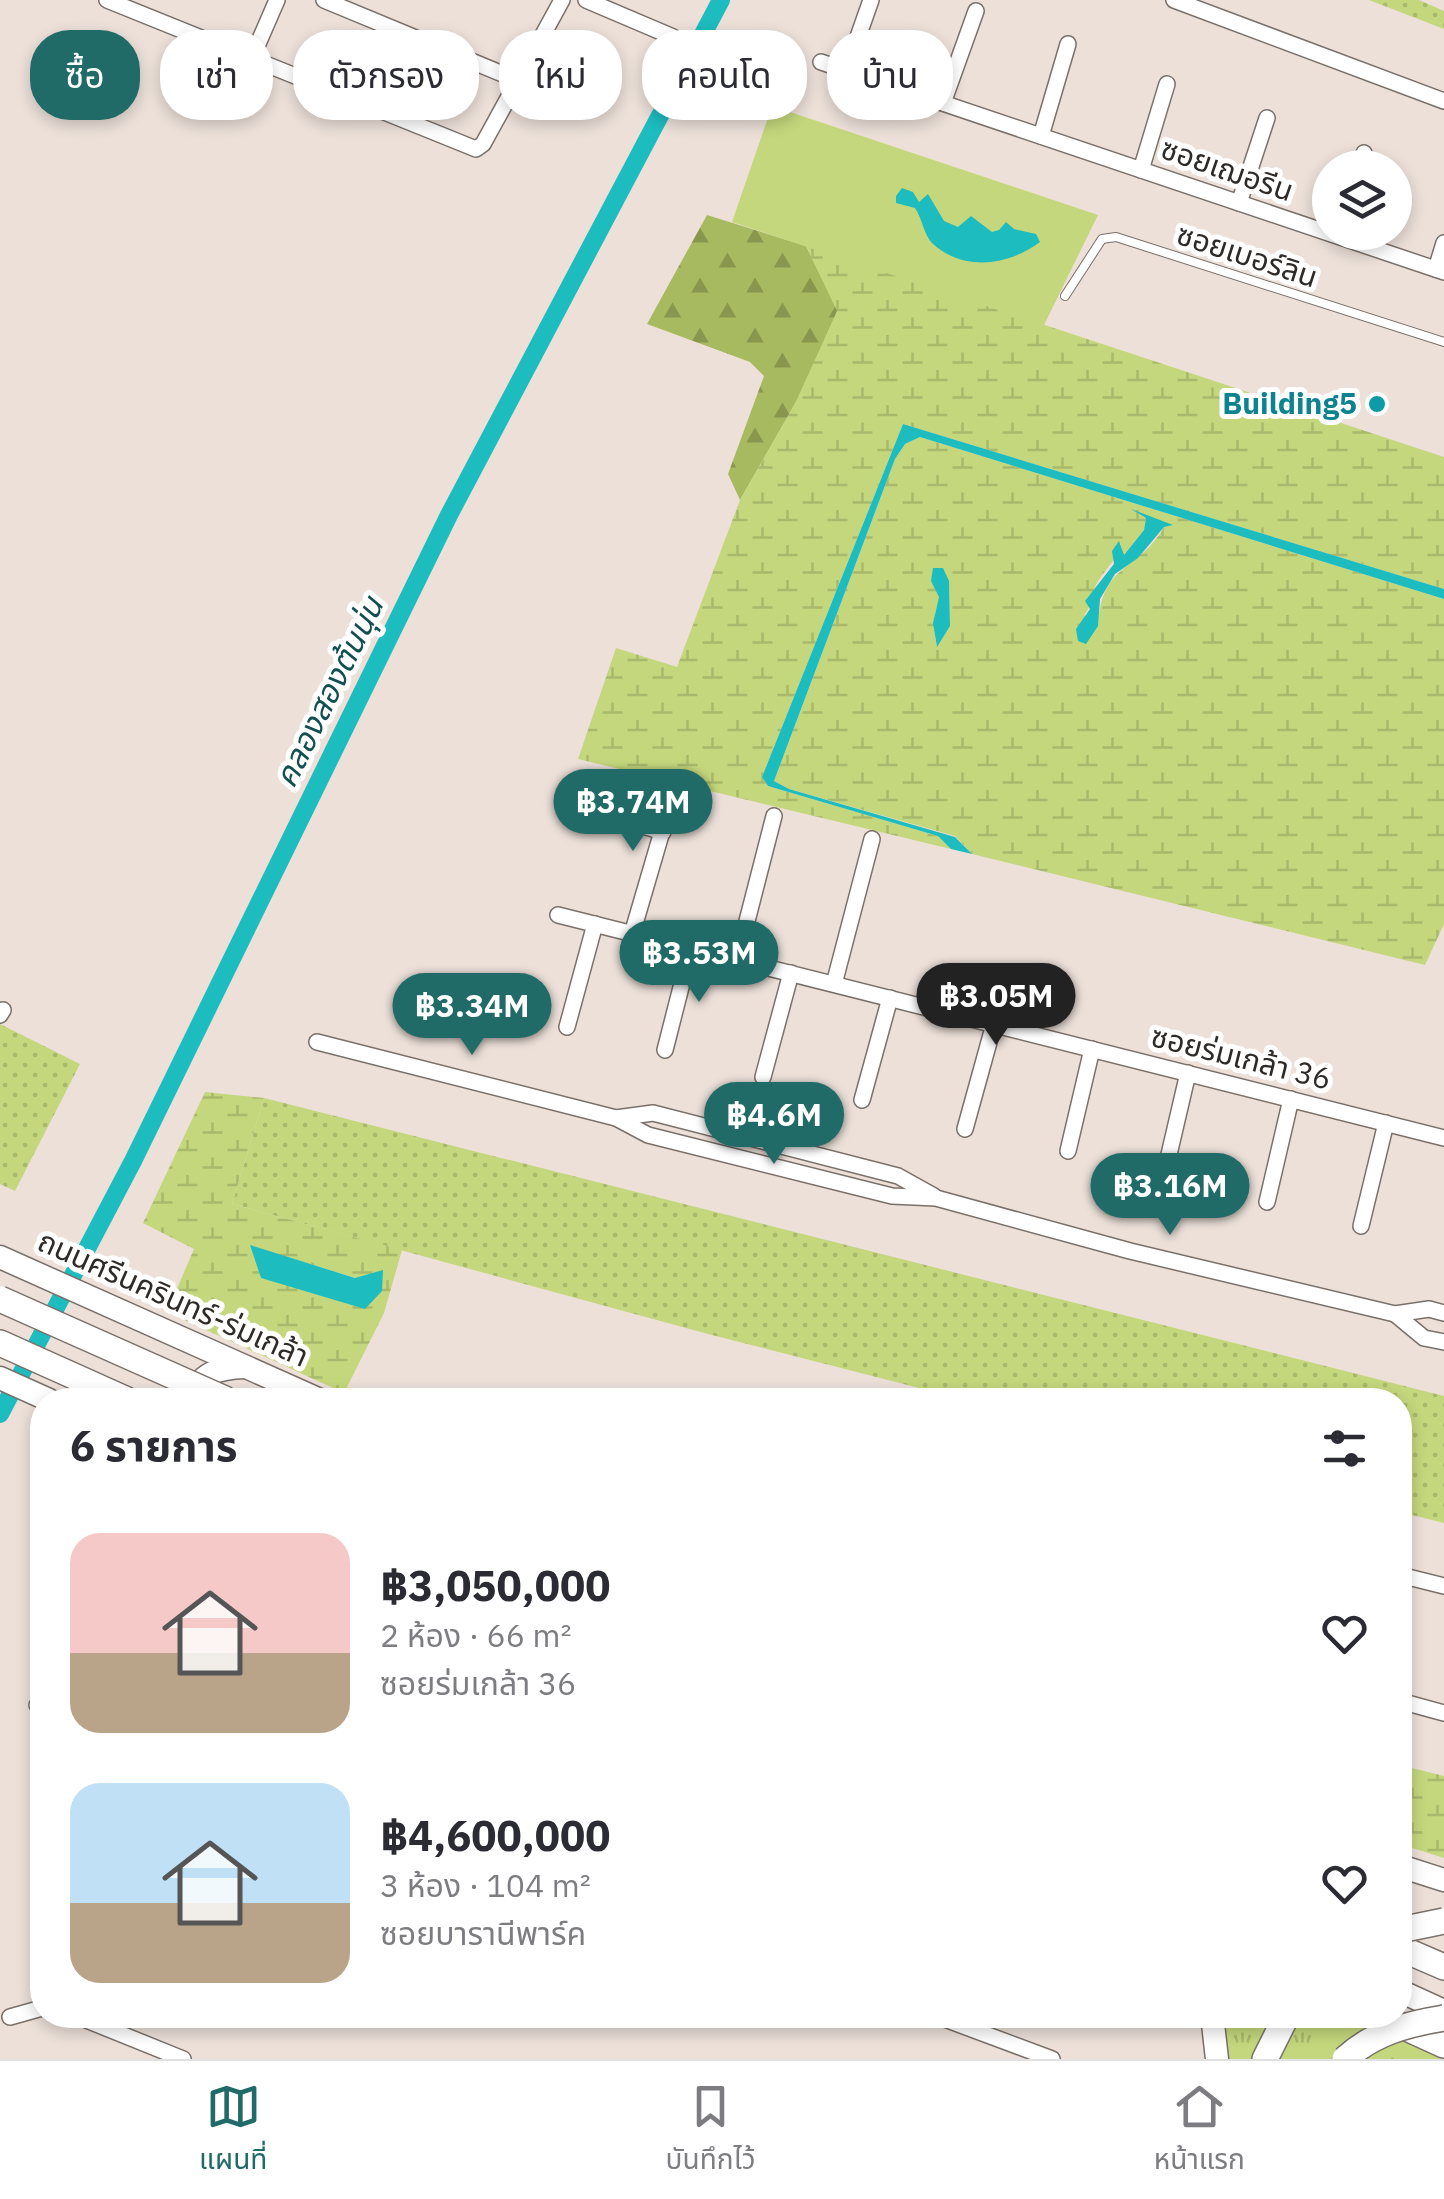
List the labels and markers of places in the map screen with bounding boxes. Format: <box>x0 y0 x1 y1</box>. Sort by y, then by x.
place label: Building5 <box>1222 383 1357 422</box>
marker: Building5 <box>1366 393 1388 415</box>
pin: ฿3.74M <box>552 769 714 854</box>
pin: ฿3.53M <box>618 920 780 1005</box>
pin: ฿3.05M <box>915 963 1077 1048</box>
pin: ฿3.34M <box>391 973 553 1058</box>
pin: ฿4.6M <box>704 1082 844 1167</box>
pin: ฿3.16M <box>1089 1153 1251 1238</box>

